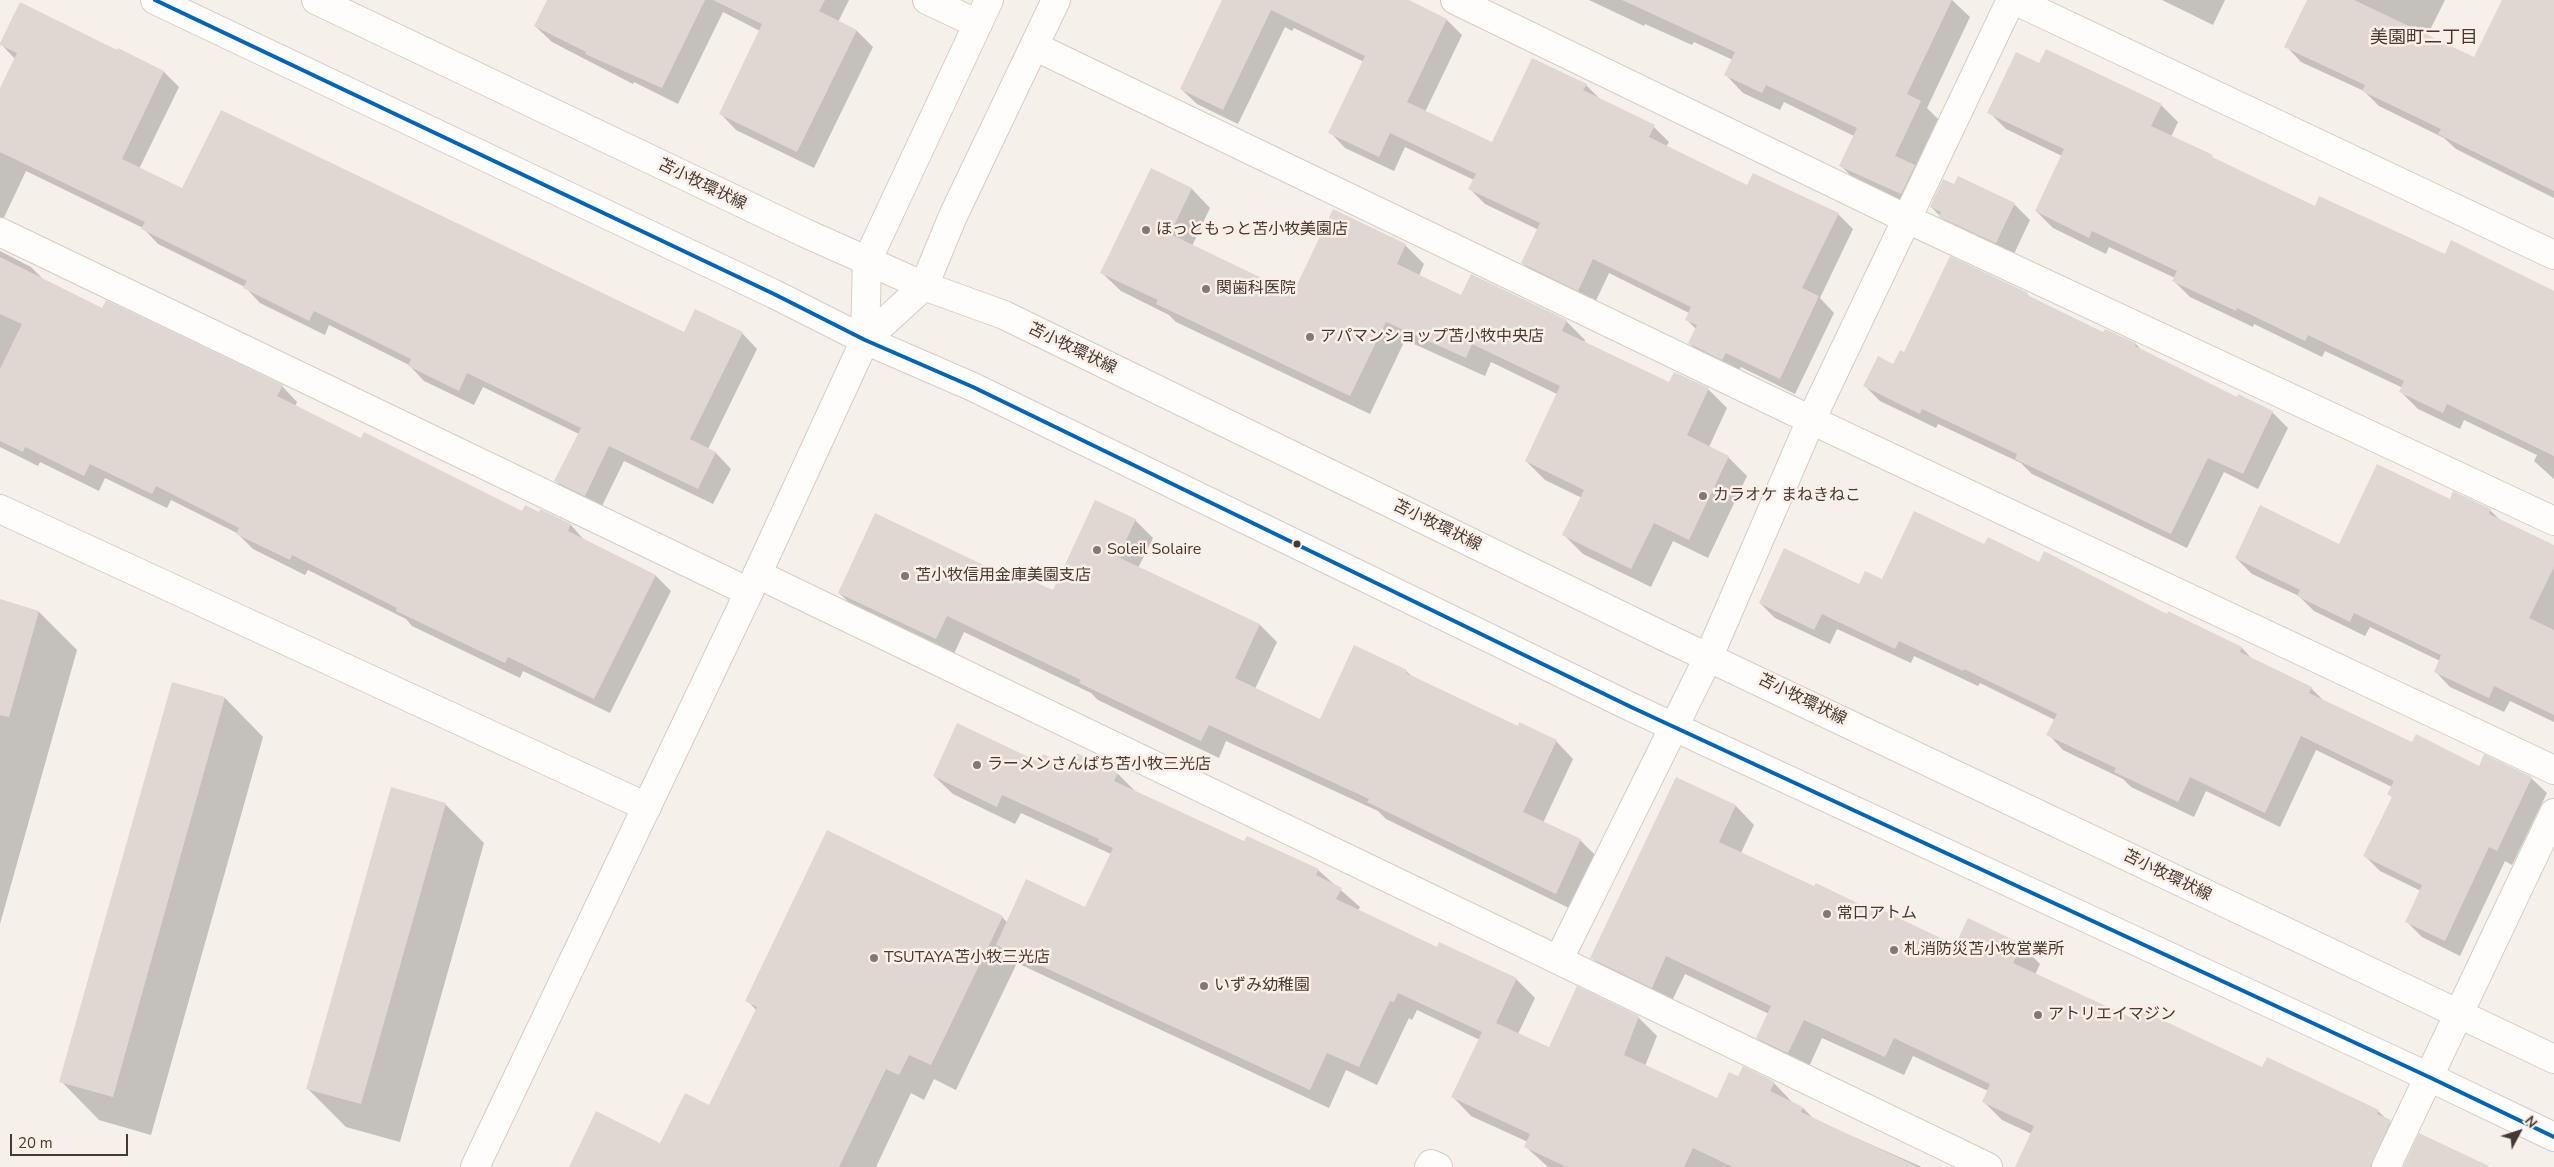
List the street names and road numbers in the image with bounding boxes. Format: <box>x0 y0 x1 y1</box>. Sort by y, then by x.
street label: 苫小牧環状線 <box>655 155 749 215</box>
street label: 苫小牧環状線 <box>1025 319 1119 379</box>
street label: 苫小牧環状線 <box>1390 496 1484 556</box>
street label: 苫小牧環状線 <box>1755 670 1849 730</box>
street label: 苫小牧環状線 <box>2120 846 2214 906</box>

